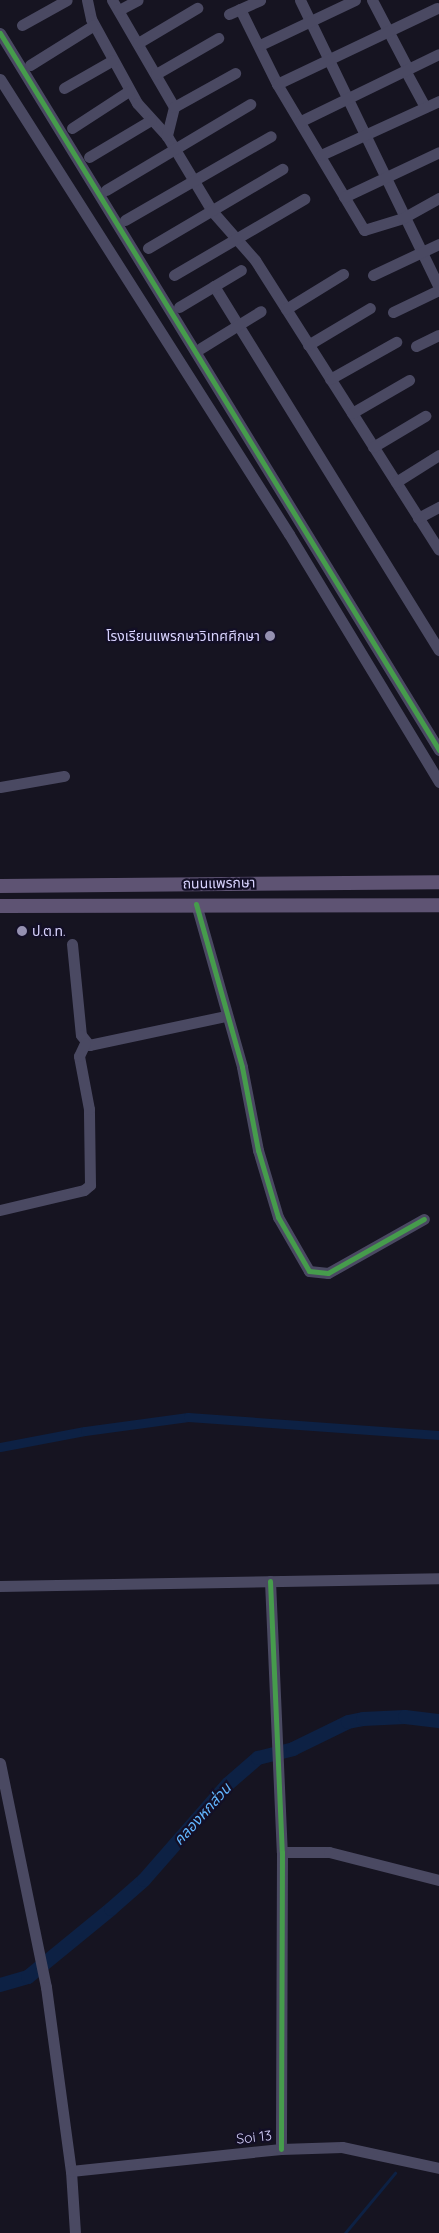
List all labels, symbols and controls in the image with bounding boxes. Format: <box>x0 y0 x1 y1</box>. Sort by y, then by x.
place label: โรงเรียนแพรกษาวิเทศศึกษา <box>106 628 260 644</box>
marker: โรงเรียนแพรกษาวิเทศศึกษา <box>264 630 276 642</box>
street label: ถนนแพรกษา <box>182 874 256 892</box>
place label: ป.ต.ท. <box>32 923 66 939</box>
marker: ป.ต.ท. <box>16 925 28 937</box>
water label: คลองหกส่วน <box>169 1779 235 1849</box>
street label: Soi 13 <box>235 2127 273 2147</box>

